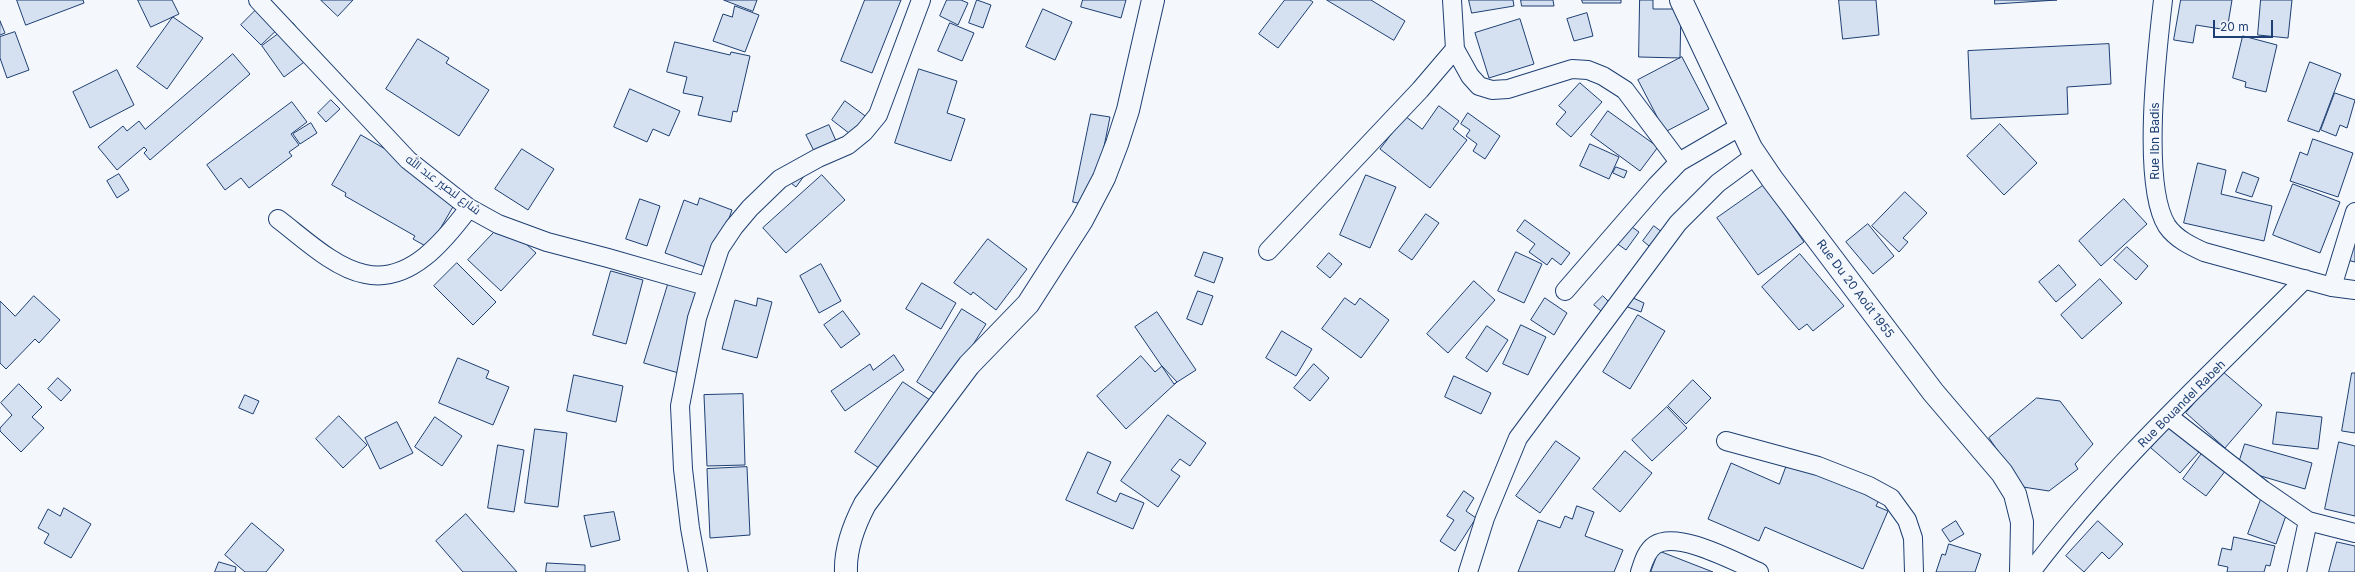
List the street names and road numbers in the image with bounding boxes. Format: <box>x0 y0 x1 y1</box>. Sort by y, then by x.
street label: Rue Ibn Badis <box>2148 102 2162 180</box>
street label: شارع لبصير عبد الله <box>403 152 483 218</box>
street label: Rue Du 20 Août 1955 <box>1813 237 1897 341</box>
street label: Rue Bouandel Rabeh <box>2135 357 2229 451</box>

